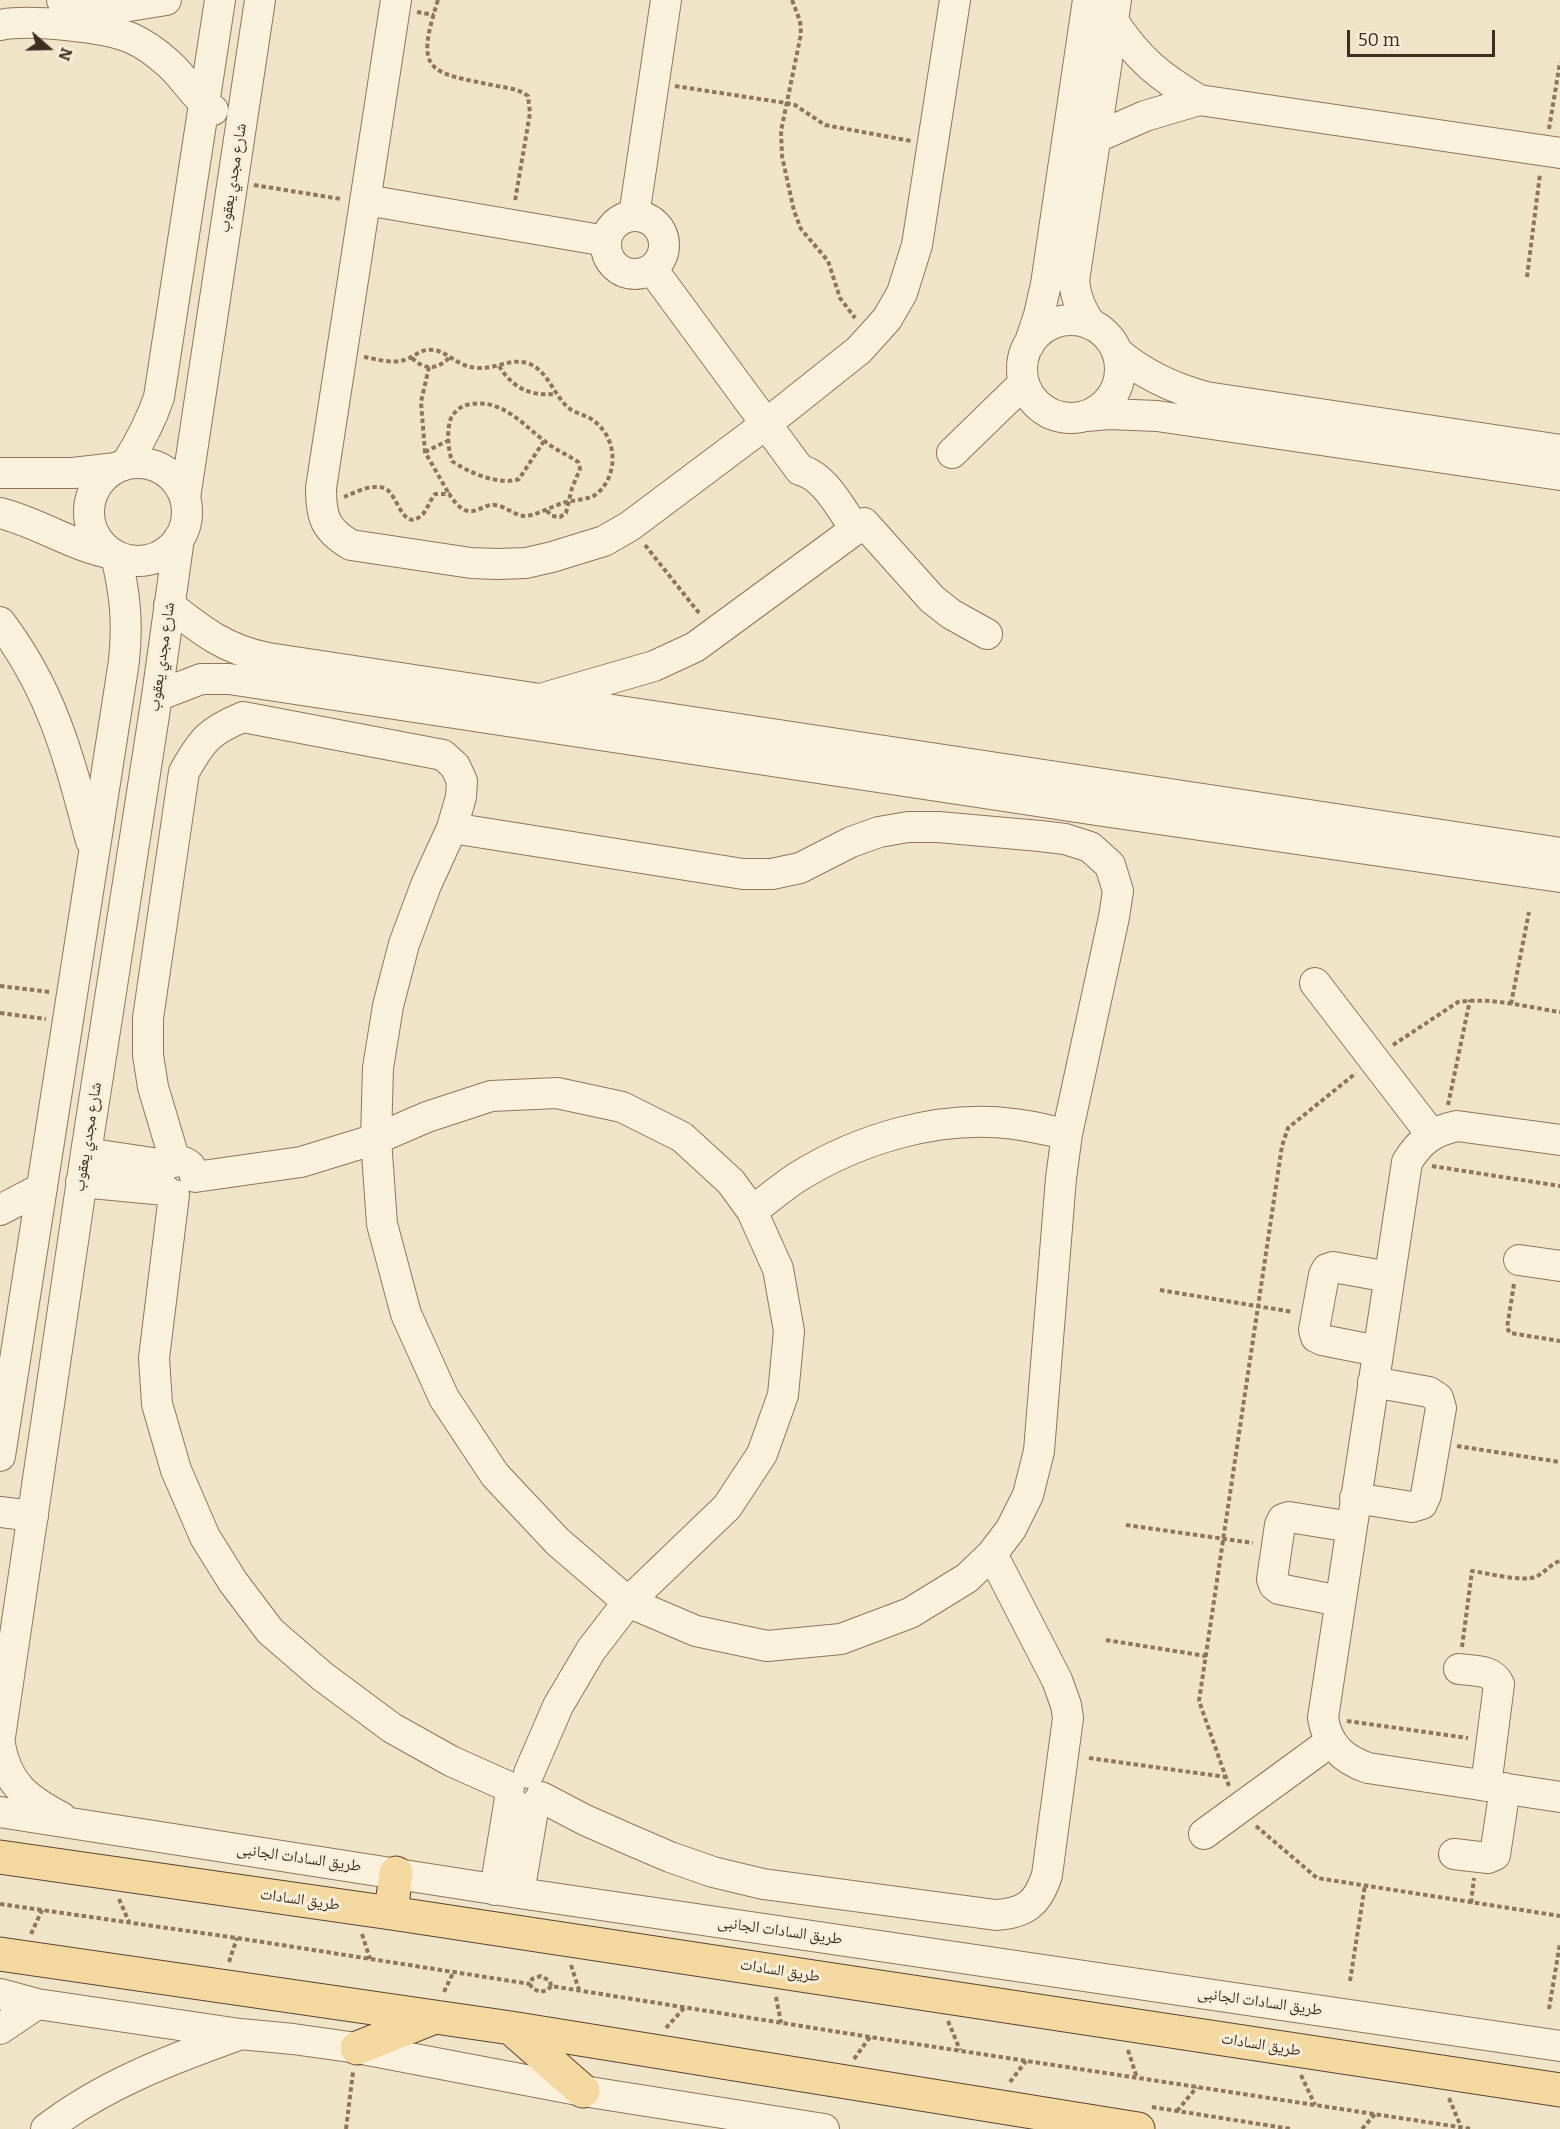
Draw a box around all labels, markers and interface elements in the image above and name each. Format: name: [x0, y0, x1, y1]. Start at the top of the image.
north arrow: [18, 18, 78, 78]
scale bar: [1350, 18, 1498, 56]
text: 50 m: [1358, 29, 1400, 51]
text: N: [54, 45, 76, 63]
street label: شارع مجدي يعقوب: [215, 122, 251, 234]
street label: شارع مجدي يعقوب: [145, 601, 179, 713]
street label: شارع مجدي يعقوب: [70, 1081, 106, 1193]
street label: طريق السادات الجانبى: [235, 1840, 363, 1876]
street label: طريق السادات: [259, 1885, 341, 1915]
street label: طريق السادات الجانبى: [716, 1913, 844, 1949]
street label: طريق السادات: [739, 1955, 821, 1987]
street label: طريق السادات الجانبى: [1196, 1984, 1324, 2020]
street label: طريق السادات: [1220, 2029, 1302, 2061]

